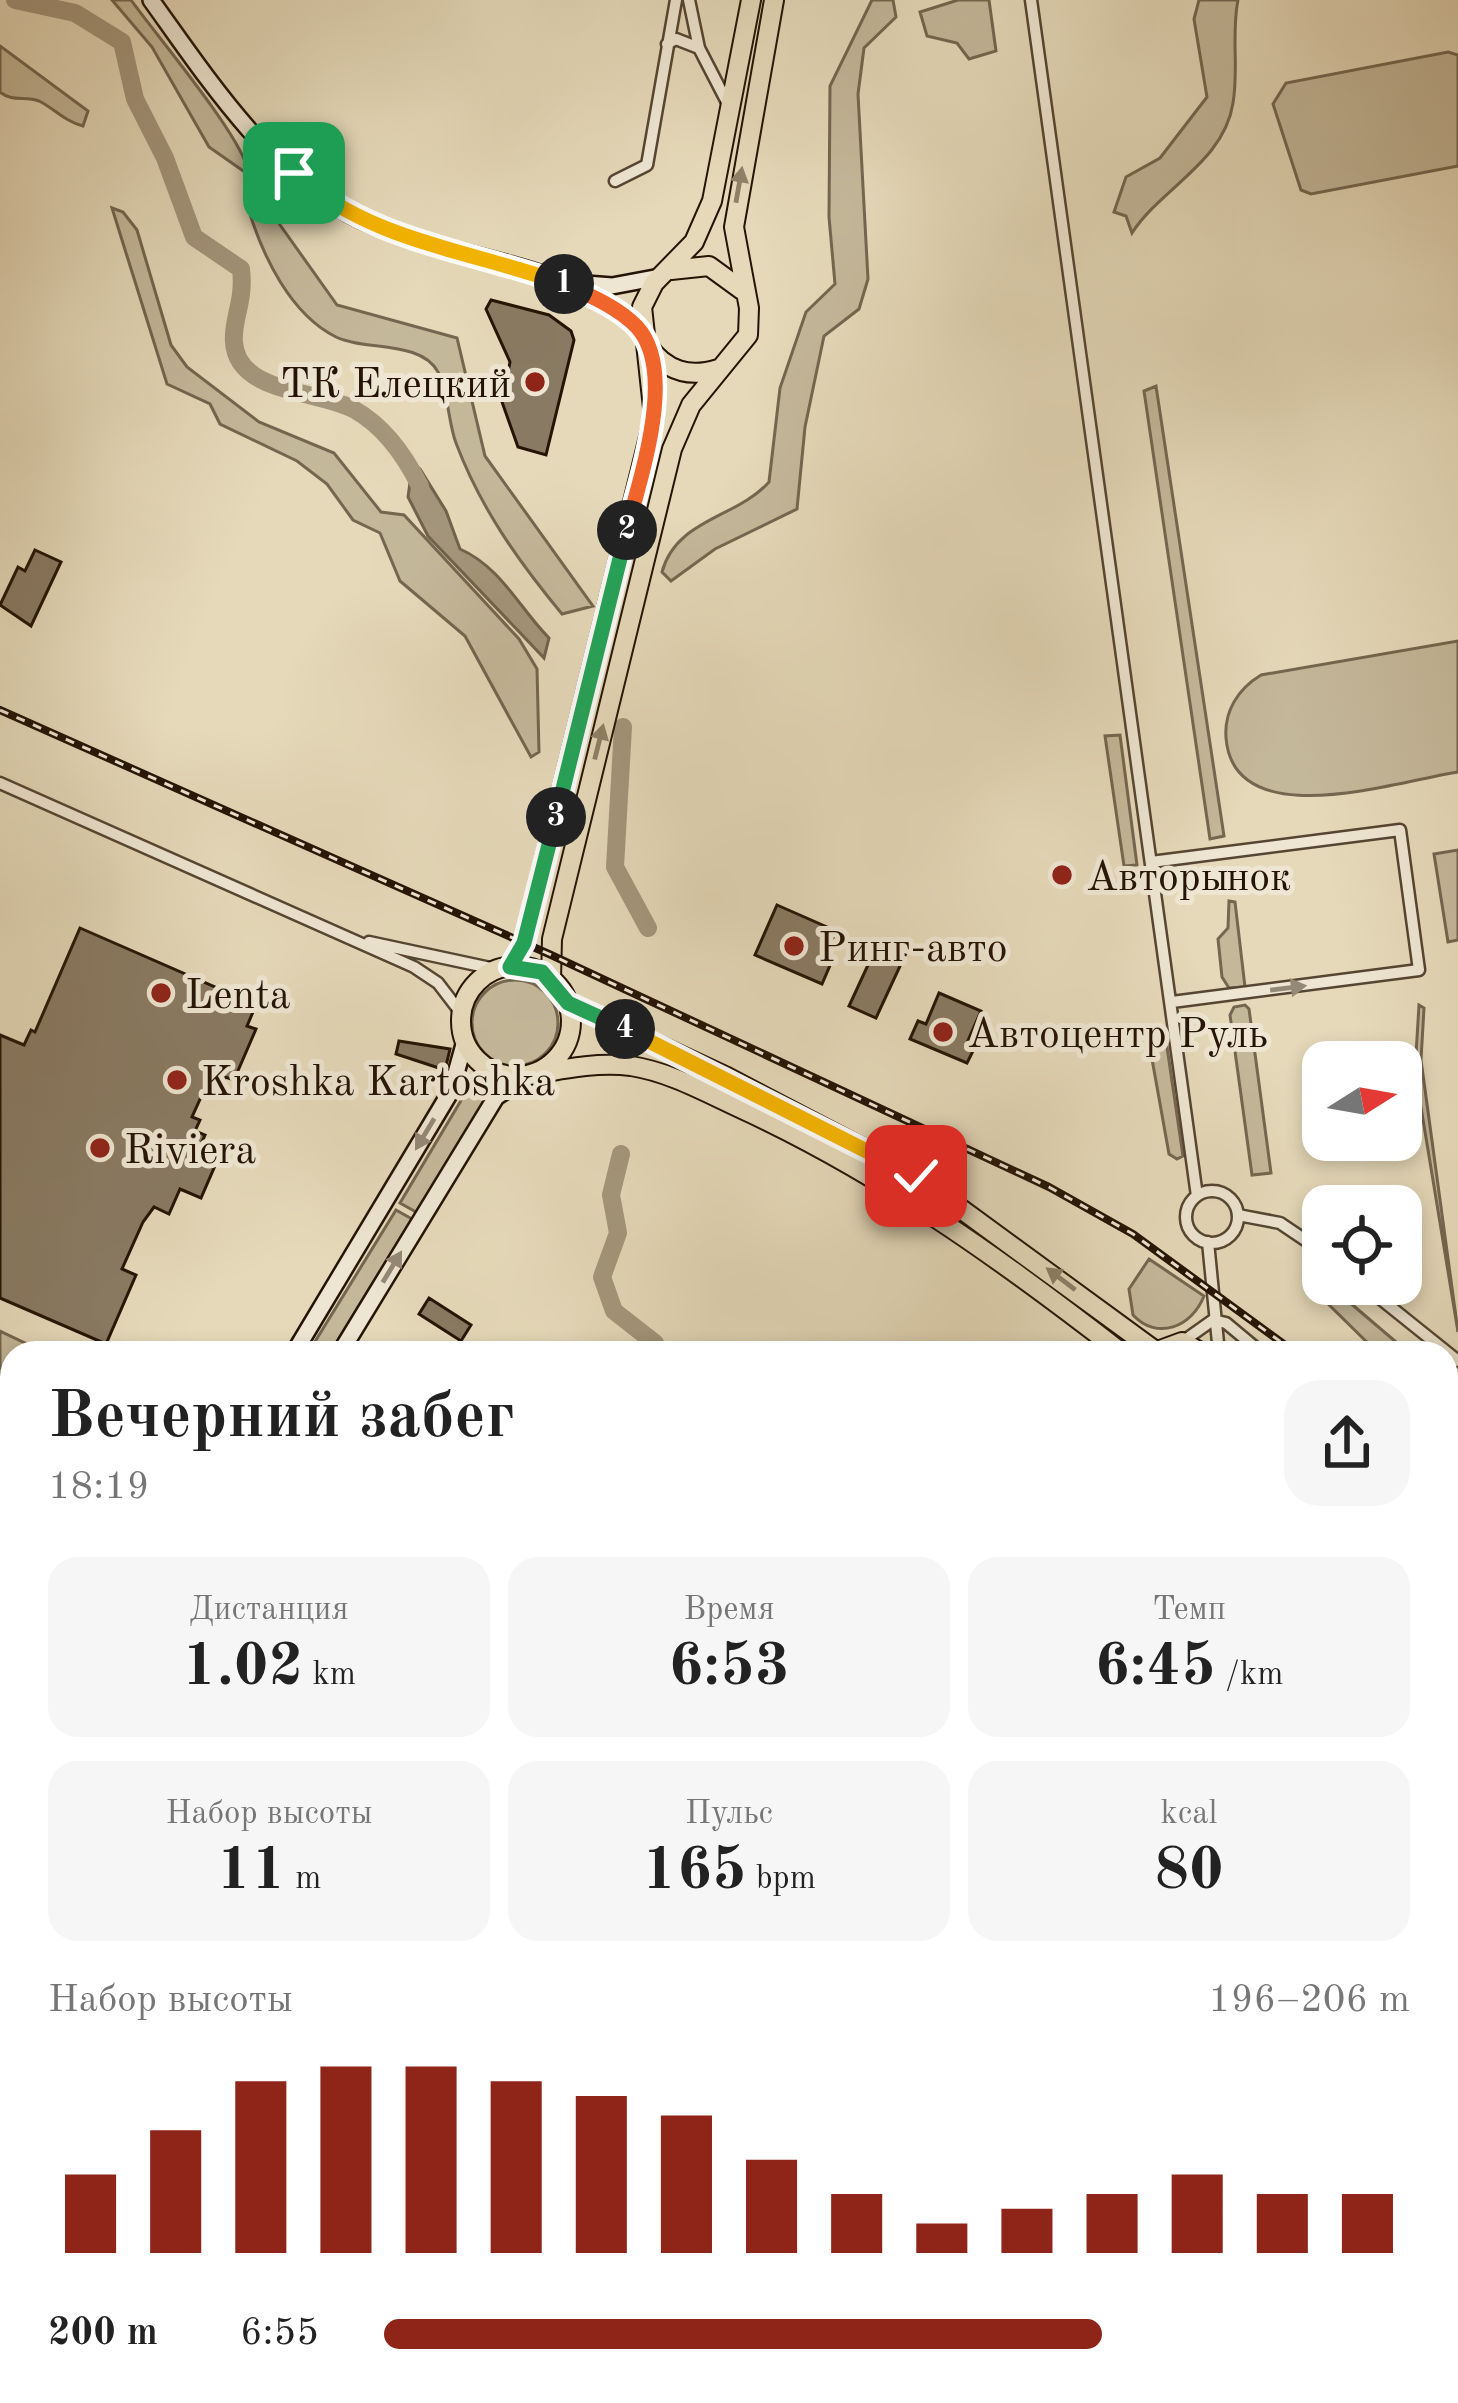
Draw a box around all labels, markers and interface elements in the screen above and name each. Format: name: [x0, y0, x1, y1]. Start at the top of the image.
pin: [243, 122, 345, 224]
icon: arrive: [261, 140, 327, 206]
one-way arrow: [730, 165, 749, 203]
pin: 1: [534, 254, 594, 314]
text: 1: [554, 267, 574, 300]
place label: ТК Елецкий: [280, 365, 511, 407]
marker: ТК Елецкий: [522, 369, 548, 395]
pin: 2: [597, 500, 657, 560]
text: 2: [617, 513, 637, 546]
one-way arrow: [590, 723, 609, 760]
pin: 3: [526, 787, 586, 847]
text: 3: [546, 800, 566, 833]
place label: Авторынок: [1086, 858, 1291, 900]
marker: Авторынок: [1049, 862, 1075, 888]
place label: Ринг-авто: [818, 929, 1008, 971]
marker: Ринг-авто: [781, 933, 807, 959]
place label: Lenta: [185, 976, 291, 1018]
one-way arrow: [1270, 979, 1307, 998]
marker: Lenta: [148, 980, 174, 1006]
pin: 4: [595, 999, 655, 1059]
text: 4: [615, 1012, 635, 1045]
place label: Автоцентр Руль: [967, 1015, 1268, 1057]
marker: Автоцентр Руль: [930, 1019, 956, 1045]
north arrow: [1302, 1041, 1422, 1161]
map controls: [1302, 1041, 1422, 1305]
place label: Kroshka Kartoshka: [201, 1063, 555, 1105]
marker: Kroshka Kartoshka: [164, 1067, 190, 1093]
one-way arrow: [415, 1117, 436, 1151]
pin: [865, 1125, 967, 1227]
place label: Riviera: [124, 1131, 256, 1173]
marker: Riviera: [87, 1135, 113, 1161]
icon: check: [883, 1143, 949, 1209]
button: locate: [1302, 1185, 1422, 1305]
one-way arrow: [381, 1250, 402, 1284]
one-way arrow: [1045, 1268, 1076, 1292]
button: share: [1284, 1380, 1410, 1506]
text: Вечерний забег: [48, 1386, 515, 1452]
text: 18:19: [48, 1468, 149, 1507]
text: Дистанция: [189, 1594, 349, 1627]
text: Время: [683, 1594, 775, 1627]
text: Темп: [1152, 1594, 1226, 1627]
text: 1.02: [182, 1638, 303, 1698]
text: 6:53: [668, 1638, 790, 1698]
text: 6:45: [1095, 1638, 1216, 1698]
text: km: [303, 1659, 356, 1692]
text: /km: [1216, 1659, 1283, 1692]
text: Набор высоты: [165, 1798, 373, 1831]
text: Пульс: [685, 1798, 773, 1831]
text: kcal: [1161, 1798, 1217, 1831]
text: 11: [216, 1842, 286, 1902]
text: 165: [642, 1842, 746, 1902]
text: 80: [1154, 1842, 1224, 1902]
text: m: [286, 1863, 322, 1896]
text: bpm: [746, 1863, 816, 1896]
text: Набор высоты: [48, 1981, 293, 2020]
text: 196–206 m: [1208, 1981, 1410, 2020]
text: 200 m: [48, 2314, 158, 2353]
text: 6:55: [240, 2314, 319, 2353]

